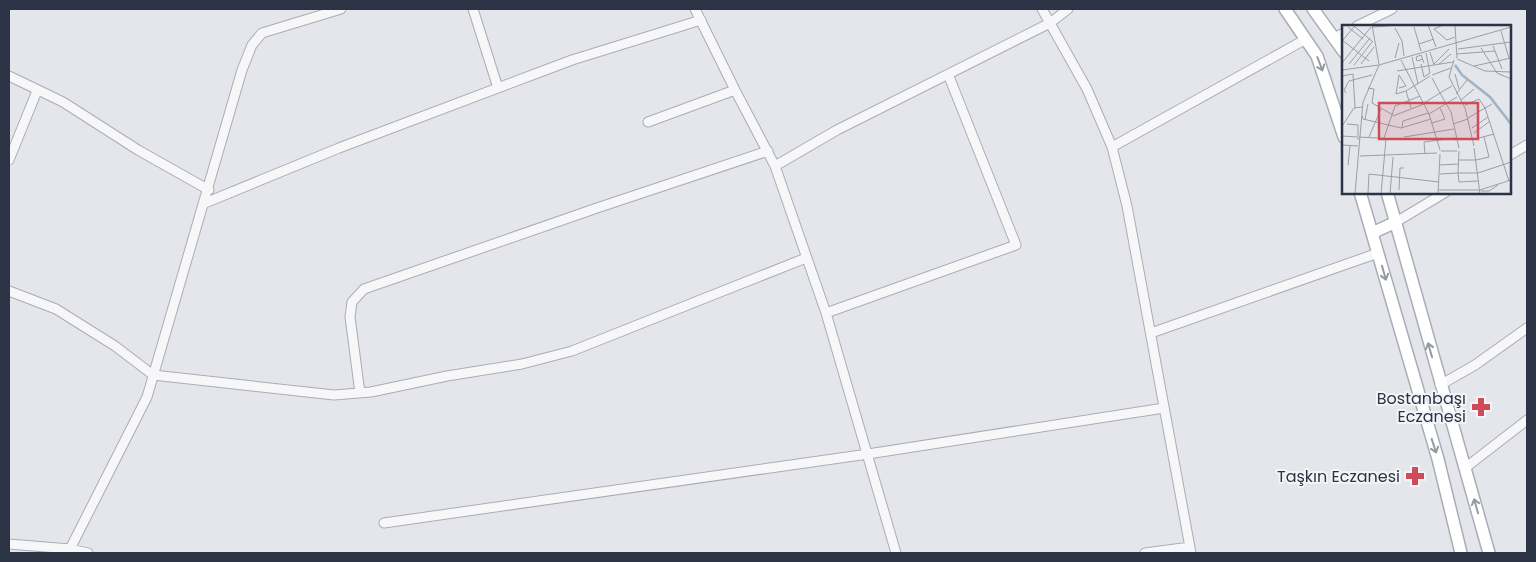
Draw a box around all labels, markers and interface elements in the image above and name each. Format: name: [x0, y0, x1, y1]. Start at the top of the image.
inset map: [1342, 25, 1511, 194]
one-way arrow: [1316, 56, 1325, 72]
one-way arrow: [1379, 264, 1389, 280]
one-way arrow: [1425, 343, 1435, 359]
place label: Bostanbaşı Eczanesi: [1377, 387, 1466, 428]
pharmacy icon: Bostanbaşı Eczanesi: [1470, 396, 1492, 418]
one-way arrow: [1430, 437, 1439, 453]
place label: Taşkın Eczanesi: [1277, 465, 1400, 488]
pharmacy icon: Taşkın Eczanesi: [1404, 465, 1426, 487]
one-way arrow: [1470, 499, 1480, 515]

